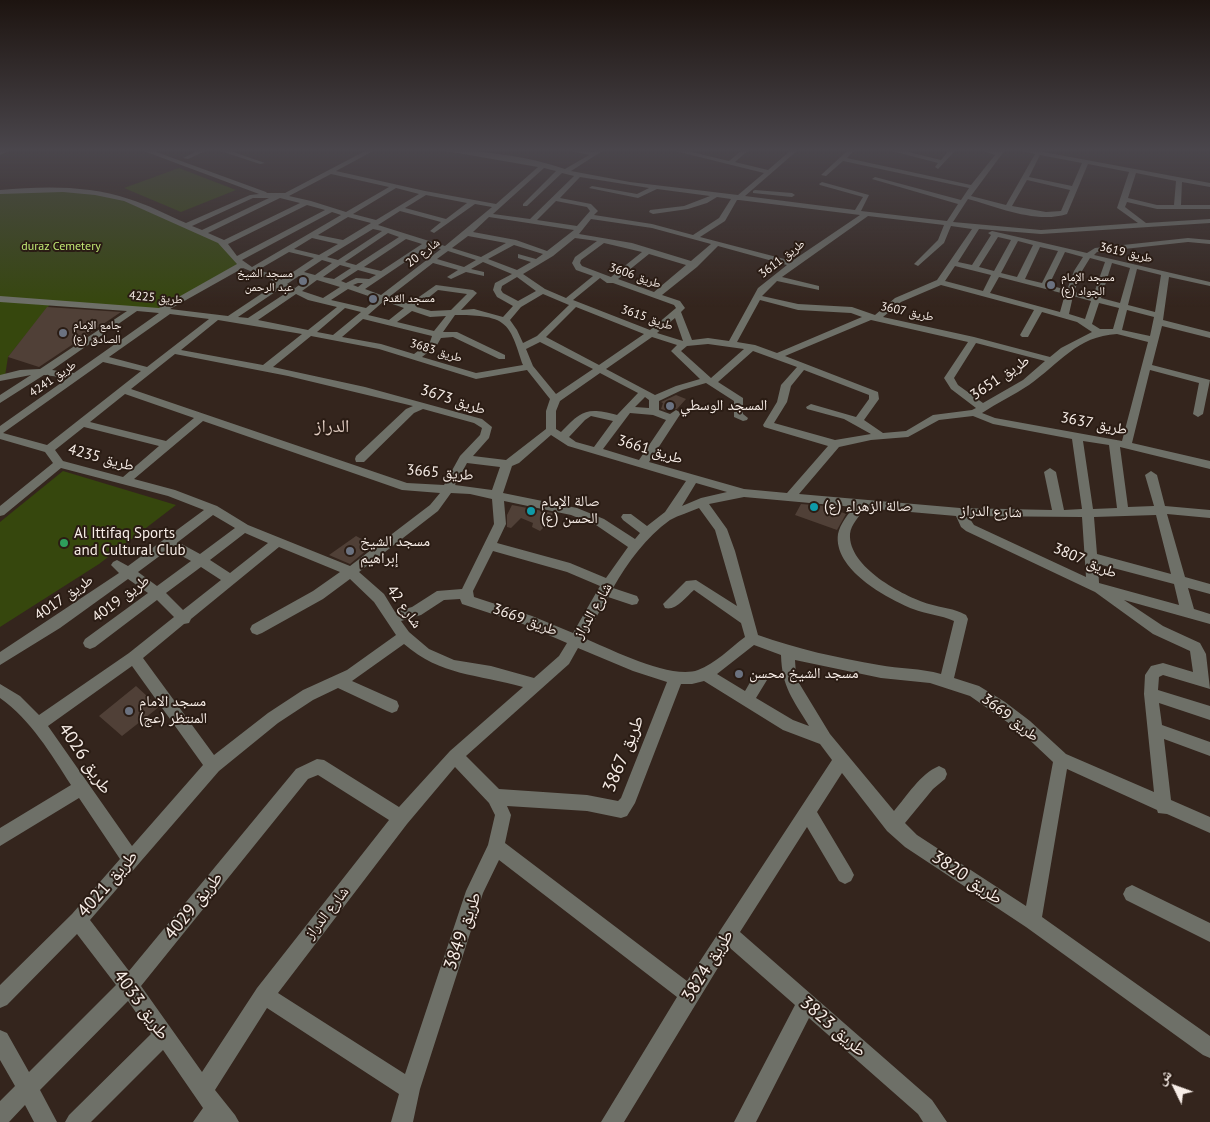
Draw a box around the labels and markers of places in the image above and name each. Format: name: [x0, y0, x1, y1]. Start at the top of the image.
place label: مسجد الشيخ عبد الرحمن: [237, 267, 293, 295]
place label: مسجد الإمام الجواد (ع): [1061, 271, 1115, 299]
marker: مسجد الشيخ عبد الرحمن: [297, 275, 309, 287]
marker: مسجد الإمام الجواد (ع): [1045, 279, 1057, 291]
place label: مسجد القدم: [383, 292, 435, 306]
marker: مسجد القدم: [367, 293, 379, 305]
place label: جامع الإمام الصادق (ع): [73, 319, 122, 347]
marker: جامع الإمام الصادق (ع): [57, 327, 69, 339]
place label: المسجد الوسطي: [680, 397, 767, 415]
marker: المسجد الوسطي: [664, 400, 676, 412]
place label: صالة الإمام الحسن (ع): [541, 493, 600, 528]
place label: (ع) صالة الزهراء: [824, 498, 912, 516]
marker: (ع) صالة الزهراء: [808, 501, 820, 513]
marker: صالة الإمام الحسن (ع): [525, 505, 537, 517]
place label: Al Ittifaq Sports and Cultural Club: [74, 525, 186, 560]
place label: مسجد الشيخ إبراهيم: [360, 533, 430, 568]
marker: Al Ittifaq Sports and Cultural Club: [58, 537, 70, 549]
marker: مسجد الشيخ إبراهيم: [344, 545, 356, 557]
place label: مسجد الشيخ محسن: [749, 665, 859, 683]
marker: مسجد الشيخ محسن: [733, 668, 745, 680]
place label: مسجد الامام المنتظر (عج): [139, 693, 207, 728]
marker: مسجد الامام المنتظر (عج): [123, 705, 135, 717]

